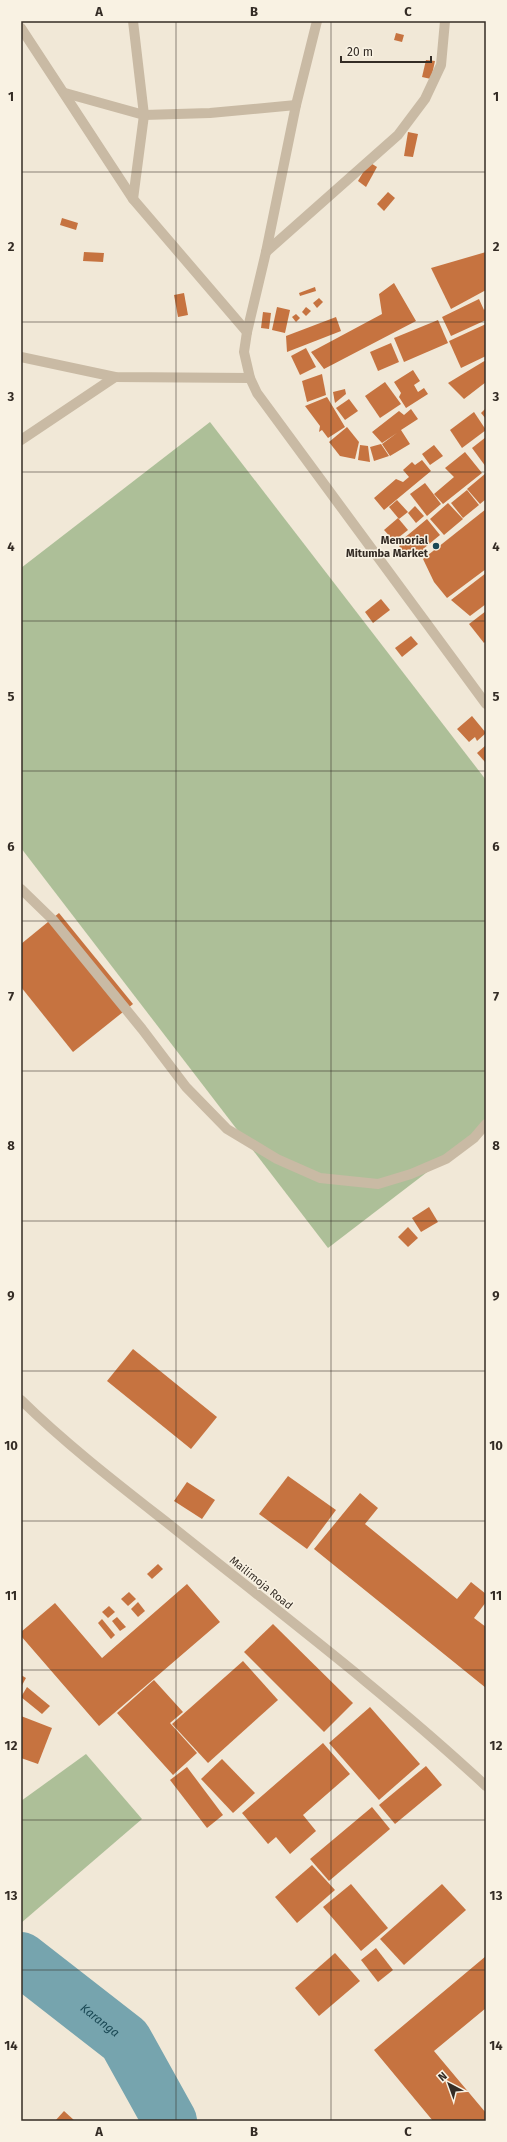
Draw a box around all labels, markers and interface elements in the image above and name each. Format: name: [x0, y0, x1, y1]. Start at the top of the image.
text: A: [94, 4, 103, 19]
text: B: [250, 4, 258, 19]
text: C: [404, 4, 412, 19]
scale bar: [341, 38, 431, 64]
text: 20 m: [347, 45, 373, 59]
text: 1: [8, 89, 14, 104]
text: 1: [493, 89, 499, 104]
text: 2: [8, 239, 15, 254]
text: 2: [493, 239, 500, 254]
text: 3: [7, 389, 15, 404]
text: 3: [492, 389, 500, 404]
place label: Memorial Mitumba Market: [346, 534, 429, 560]
text: 4: [7, 539, 15, 554]
text: 4: [492, 539, 500, 554]
marker: Memorial Mitumba Market: [431, 541, 441, 551]
text: 5: [8, 689, 15, 704]
text: 5: [493, 689, 500, 704]
text: 6: [7, 839, 15, 854]
text: 6: [492, 839, 500, 854]
text: 7: [8, 989, 14, 1004]
text: 7: [493, 989, 499, 1004]
text: 8: [7, 1138, 15, 1153]
text: 8: [492, 1138, 500, 1153]
text: 9: [7, 1288, 15, 1303]
text: 9: [492, 1288, 500, 1303]
text: 10: [4, 1438, 18, 1453]
text: 10: [489, 1438, 503, 1453]
street label: Mailimoja Road: [227, 1554, 295, 1612]
text: 11: [5, 1588, 17, 1603]
text: 11: [490, 1588, 502, 1603]
text: 12: [5, 1738, 18, 1753]
text: 12: [490, 1738, 503, 1753]
text: 13: [5, 1888, 18, 1903]
text: 13: [490, 1888, 503, 1903]
water label: Karanga: [78, 2001, 122, 2040]
text: 14: [4, 2038, 18, 2053]
text: 14: [489, 2038, 503, 2053]
north arrow: [429, 2064, 469, 2104]
text: N: [436, 2070, 450, 2084]
text: A: [94, 2124, 103, 2139]
text: B: [250, 2124, 258, 2139]
text: C: [404, 2124, 412, 2139]

